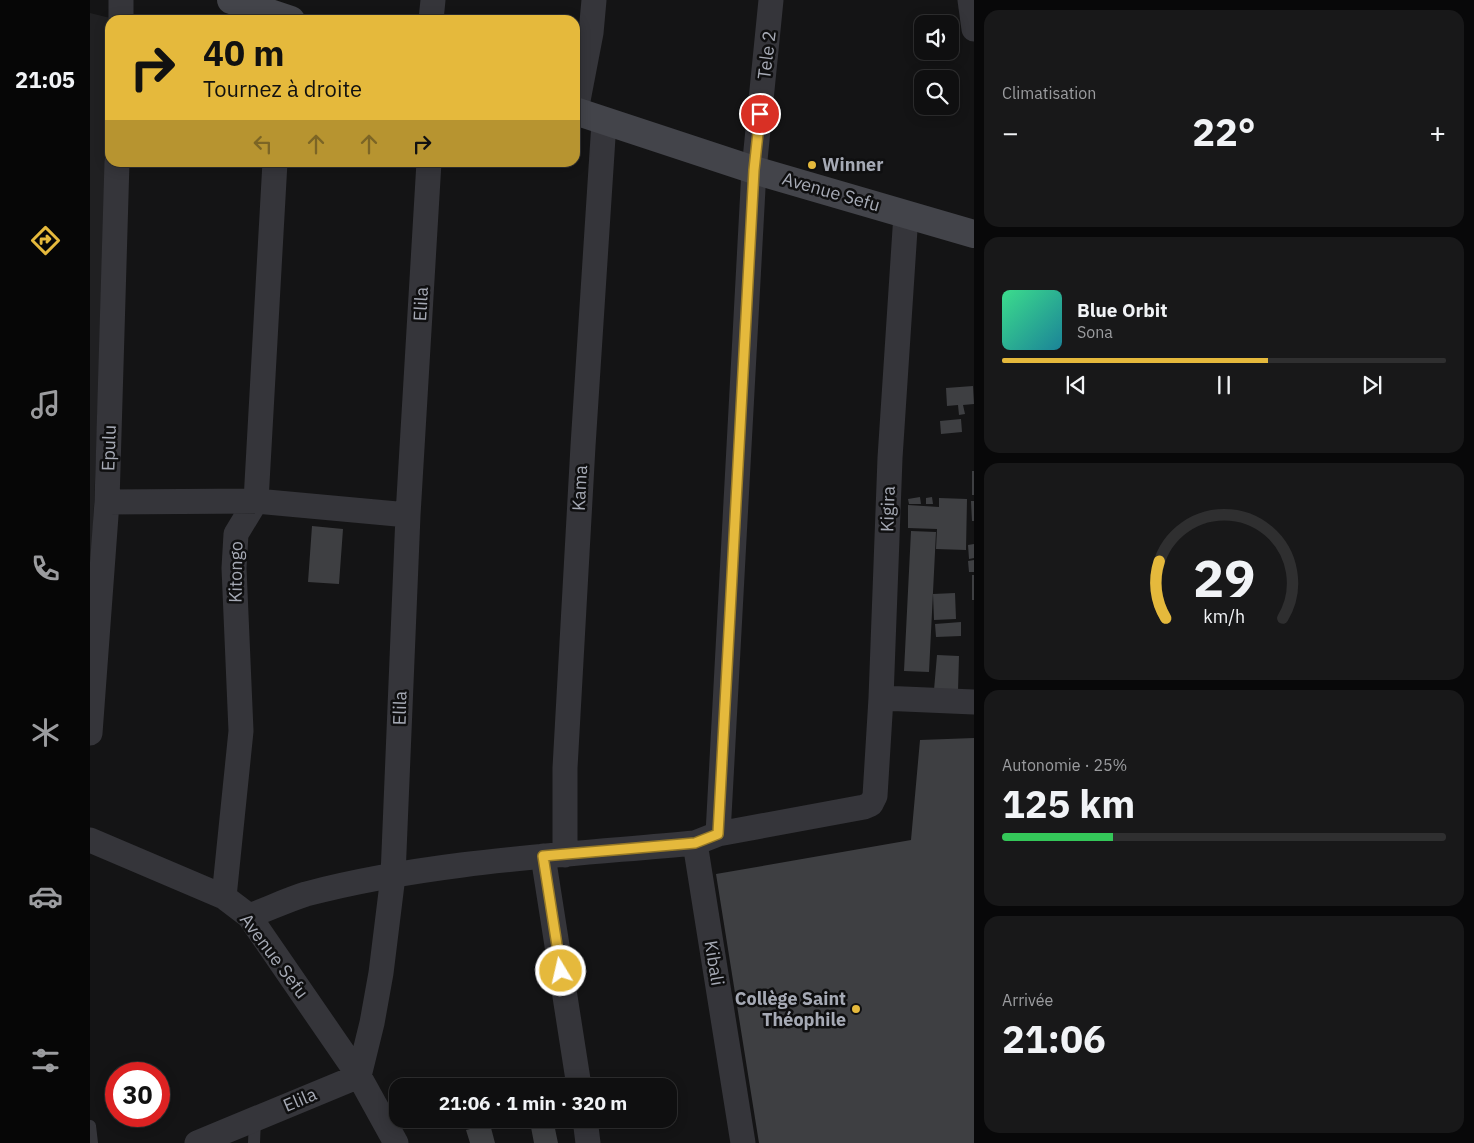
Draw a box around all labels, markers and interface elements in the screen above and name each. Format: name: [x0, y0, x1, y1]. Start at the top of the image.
map controls: [914, 15, 959, 115]
button: sound: [914, 15, 959, 60]
street label: Tele 2: [752, 29, 781, 81]
text: 40 m: [203, 30, 285, 76]
icon: right: [120, 35, 185, 100]
text: 21:05: [15, 65, 75, 94]
button: search: [914, 70, 959, 115]
text: Tournez à droite: [203, 74, 362, 103]
text: Climatisation: [1002, 83, 1096, 103]
pin: [739, 93, 781, 135]
icon: arrive: [746, 100, 774, 128]
text: 22°: [1192, 107, 1256, 156]
text: −: [1002, 114, 1019, 151]
text: +: [1429, 114, 1446, 151]
icon: left: [249, 130, 277, 158]
icon: ahead: [302, 130, 330, 158]
icon: ahead: [355, 130, 383, 158]
icon: right: [408, 130, 436, 158]
place label: Winner: [822, 153, 884, 176]
marker: Winner: [806, 159, 818, 171]
street label: Avenue Sefu: [780, 167, 883, 216]
icon: directions: [28, 223, 63, 258]
street label: Elila: [408, 286, 433, 322]
text: Blue Orbit: [1077, 298, 1167, 322]
text: Sona: [1077, 322, 1113, 342]
icon: previous: [1062, 371, 1090, 399]
icon: pause: [1210, 371, 1238, 399]
icon: next: [1358, 371, 1386, 399]
icon: music: [28, 387, 63, 422]
street label: Epulu: [96, 424, 121, 472]
street label: Kama: [567, 464, 592, 512]
street label: Kigira: [875, 485, 900, 532]
street label: Kitongo: [223, 541, 248, 603]
text: 29: [1193, 544, 1255, 611]
icon: phone: [28, 551, 63, 586]
text: km/h: [1203, 605, 1245, 628]
street label: Elila: [387, 690, 412, 726]
icon: climate: [28, 715, 63, 750]
text: Autonomie · 25%: [1002, 755, 1127, 775]
text: 125 km: [1002, 779, 1135, 828]
icon: car: [28, 879, 63, 914]
street label: Avenue Sefu: [235, 909, 314, 1003]
street label: Kibali: [700, 939, 729, 987]
position arrow: [534, 944, 586, 996]
place label: Collège Saint Théophile: [735, 987, 846, 1031]
text: Arrivée: [1002, 990, 1053, 1010]
marker: Collège Saint Théophile: [850, 1003, 862, 1015]
text: 21:06: [1002, 1014, 1106, 1063]
icon: filters: [28, 1043, 63, 1078]
speed limit sign: 30: [105, 1062, 170, 1127]
street label: Elila: [279, 1082, 320, 1117]
text: 21:06 · 1 min · 320 m: [439, 1091, 627, 1115]

